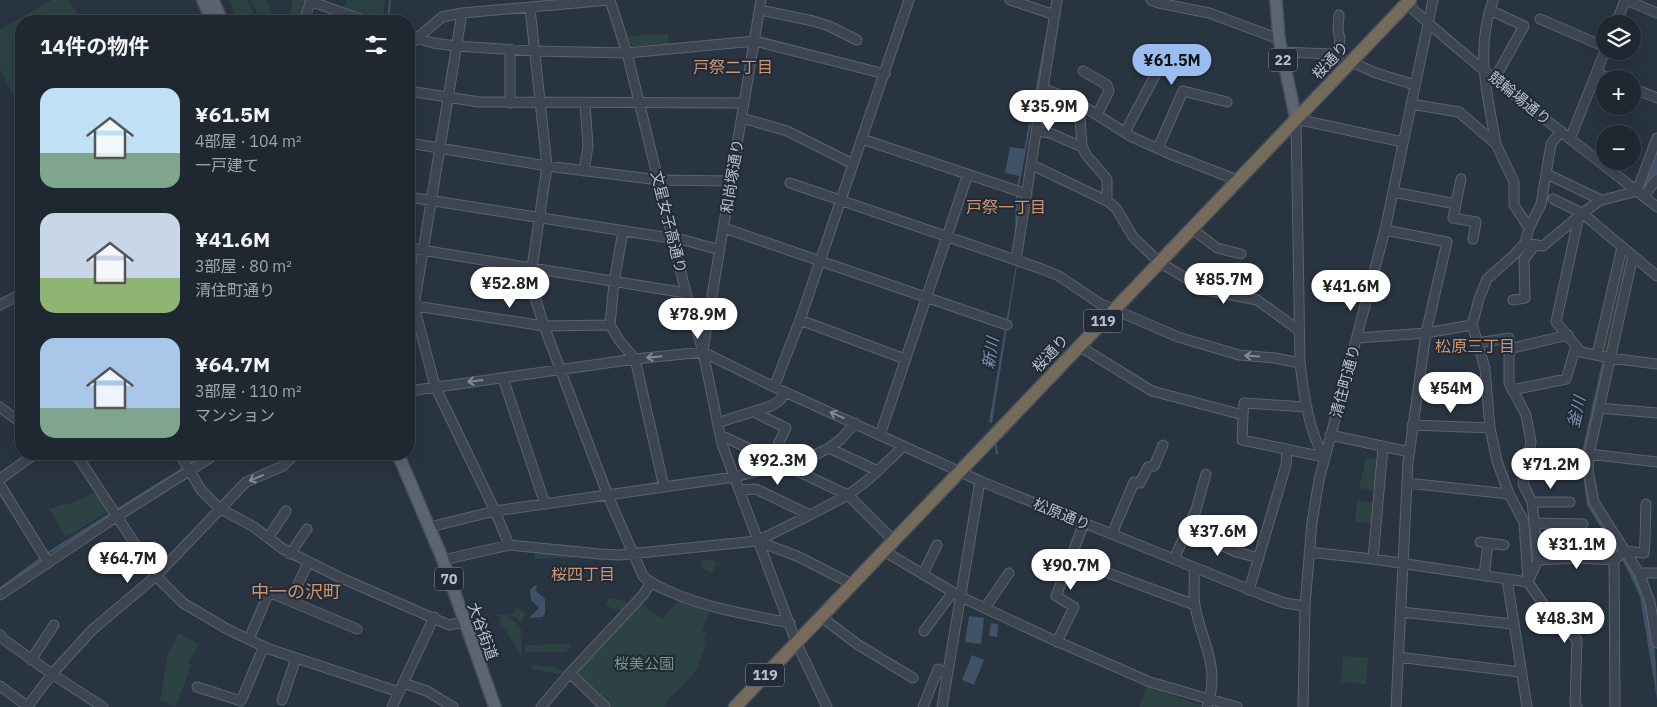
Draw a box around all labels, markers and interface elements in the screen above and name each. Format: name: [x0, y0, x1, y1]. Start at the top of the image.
map controls: [1596, 15, 1641, 170]
button: layers: [1596, 15, 1641, 60]
icon: filters: [362, 31, 390, 59]
text: 14件の物件: [40, 32, 149, 60]
street label: 桜通り: [1308, 37, 1352, 83]
pin: ¥61.5M: [1131, 44, 1213, 86]
road number: 22: [1269, 48, 1297, 72]
text: ¥61.5M: [1143, 50, 1201, 70]
district label: 戸祭二丁目: [693, 57, 773, 77]
street label: 競輪場通り: [1485, 67, 1555, 129]
button: +: [1596, 70, 1641, 115]
pin: ¥35.9M: [1008, 90, 1090, 132]
text: ¥35.9M: [1020, 96, 1078, 116]
text: ¥61.5M: [195, 100, 270, 128]
icon: home: [80, 108, 140, 168]
button: −: [1596, 125, 1641, 170]
text: 4部屋 · 104 m²: [195, 131, 301, 151]
street label: 和尚塚通り: [717, 137, 747, 215]
text: 一戸建て: [195, 155, 259, 175]
street label: 文星女子高通り: [647, 169, 691, 275]
district label: 戸祭一丁目: [966, 197, 1046, 217]
text: ¥41.6M: [195, 225, 270, 253]
icon: home: [80, 233, 140, 293]
text: 3部屋 · 80 m²: [195, 256, 292, 276]
pin: ¥85.7M: [1183, 262, 1265, 305]
pin: ¥52.8M: [469, 266, 551, 309]
text: ¥85.7M: [1195, 269, 1253, 289]
pin: ¥41.6M: [1310, 270, 1392, 312]
text: ¥52.8M: [481, 273, 539, 293]
text: ¥41.6M: [1322, 276, 1380, 296]
text: 清住町通り: [195, 280, 275, 300]
pin: ¥78.9M: [657, 298, 739, 340]
text: ¥78.9M: [669, 304, 727, 324]
road number: 119: [1084, 310, 1122, 332]
street label: 桜通り: [1028, 330, 1072, 376]
water label: 新川: [978, 334, 1003, 370]
district label: 松原三丁目: [1435, 336, 1515, 356]
street label: 清住町通り: [1326, 342, 1364, 420]
text: ¥64.7M: [195, 350, 270, 378]
one-way arrow: [1245, 351, 1261, 361]
one-way arrow: [646, 352, 662, 362]
icon: home: [80, 358, 140, 418]
pin: ¥54M: [1421, 372, 1481, 414]
one-way arrow: [468, 376, 484, 386]
text: ¥54M: [1430, 378, 1472, 398]
text: 3部屋 · 110 m²: [195, 381, 301, 401]
water label: 釜川: [1563, 392, 1590, 430]
text: マンション: [195, 405, 275, 425]
one-way arrow: [830, 410, 845, 419]
pin: ¥92.3M: [737, 444, 819, 486]
pin: ¥71.2M: [1510, 448, 1592, 490]
text: ¥92.3M: [749, 450, 807, 470]
text: ¥71.2M: [1522, 454, 1580, 474]
one-way arrow: [248, 474, 264, 483]
street label: 松原通り: [1031, 494, 1093, 534]
pin: ¥37.6M: [1177, 514, 1259, 557]
text: ¥37.6M: [1189, 521, 1247, 541]
pin: ¥31.1M: [1536, 528, 1618, 570]
text: ¥31.1M: [1548, 534, 1606, 554]
pin: ¥64.7M: [87, 542, 169, 584]
text: ¥64.7M: [99, 548, 157, 568]
pin: ¥90.7M: [1030, 548, 1112, 591]
text: ¥90.7M: [1042, 555, 1100, 575]
district label: 桜四丁目: [551, 564, 615, 584]
road number: 70: [435, 568, 463, 590]
district label: 中一の沢町: [251, 580, 341, 603]
street label: 大谷街道: [464, 600, 502, 662]
pin: ¥48.3M: [1524, 602, 1606, 644]
text: ¥48.3M: [1536, 608, 1594, 628]
park label: 桜美公園: [614, 654, 674, 673]
road number: 119: [746, 664, 784, 686]

